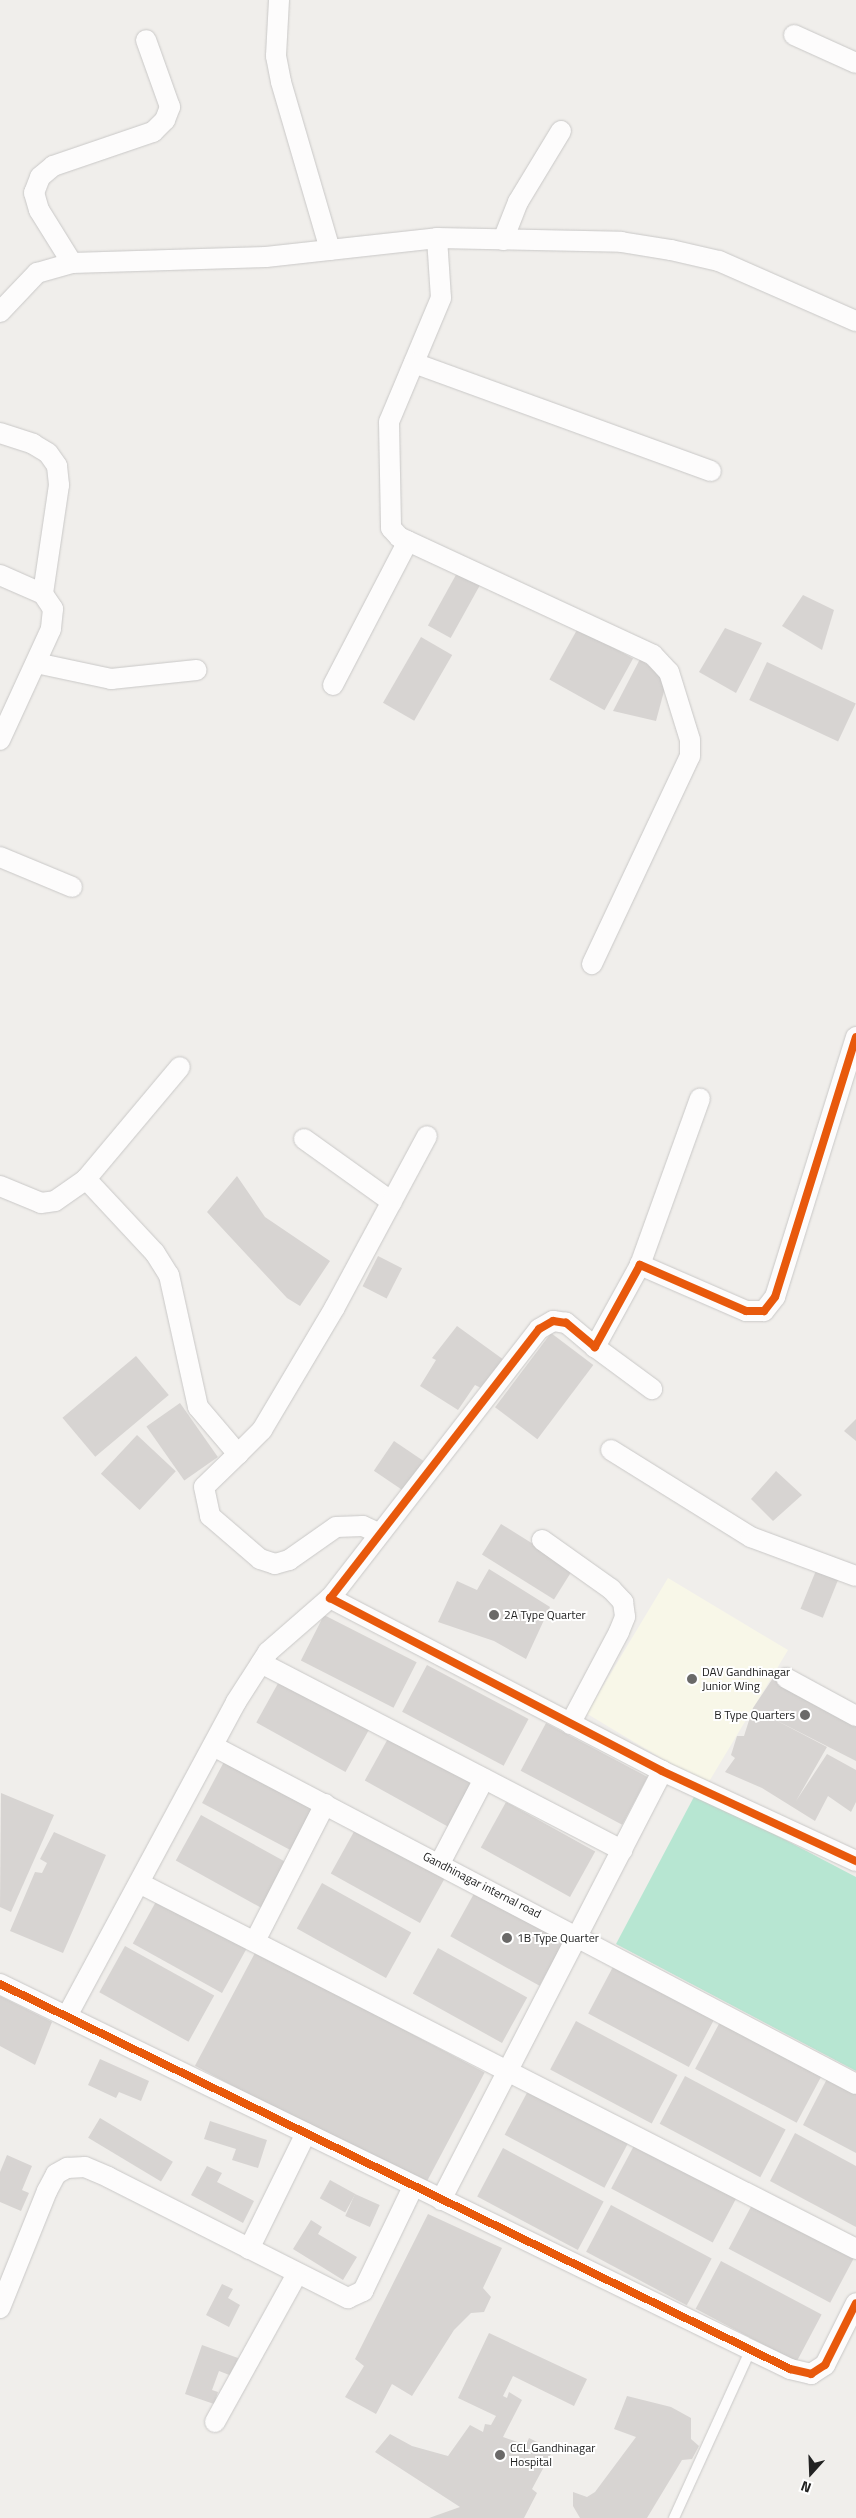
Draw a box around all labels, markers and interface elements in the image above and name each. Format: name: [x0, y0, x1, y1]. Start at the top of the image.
place label: 2A Type Quarter: [504, 1608, 586, 1622]
marker: 2A Type Quarter: [488, 1609, 500, 1621]
place label: DAV Gandhinagar Junior Wing: [702, 1665, 790, 1693]
marker: DAV Gandhinagar Junior Wing: [686, 1673, 698, 1685]
place label: B Type Quarters: [714, 1708, 795, 1722]
marker: B Type Quarters: [799, 1709, 811, 1721]
street label: Gandhinagar internal road: [420, 1849, 544, 1921]
place label: 1B Type Quarter: [517, 1931, 599, 1945]
marker: 1B Type Quarter: [501, 1932, 513, 1944]
place label: CCL Gandhinagar Hospital: [510, 2441, 595, 2469]
north arrow: [786, 2448, 836, 2498]
marker: CCL Gandhinagar Hospital: [494, 2449, 506, 2461]
text: N: [798, 2476, 814, 2499]

